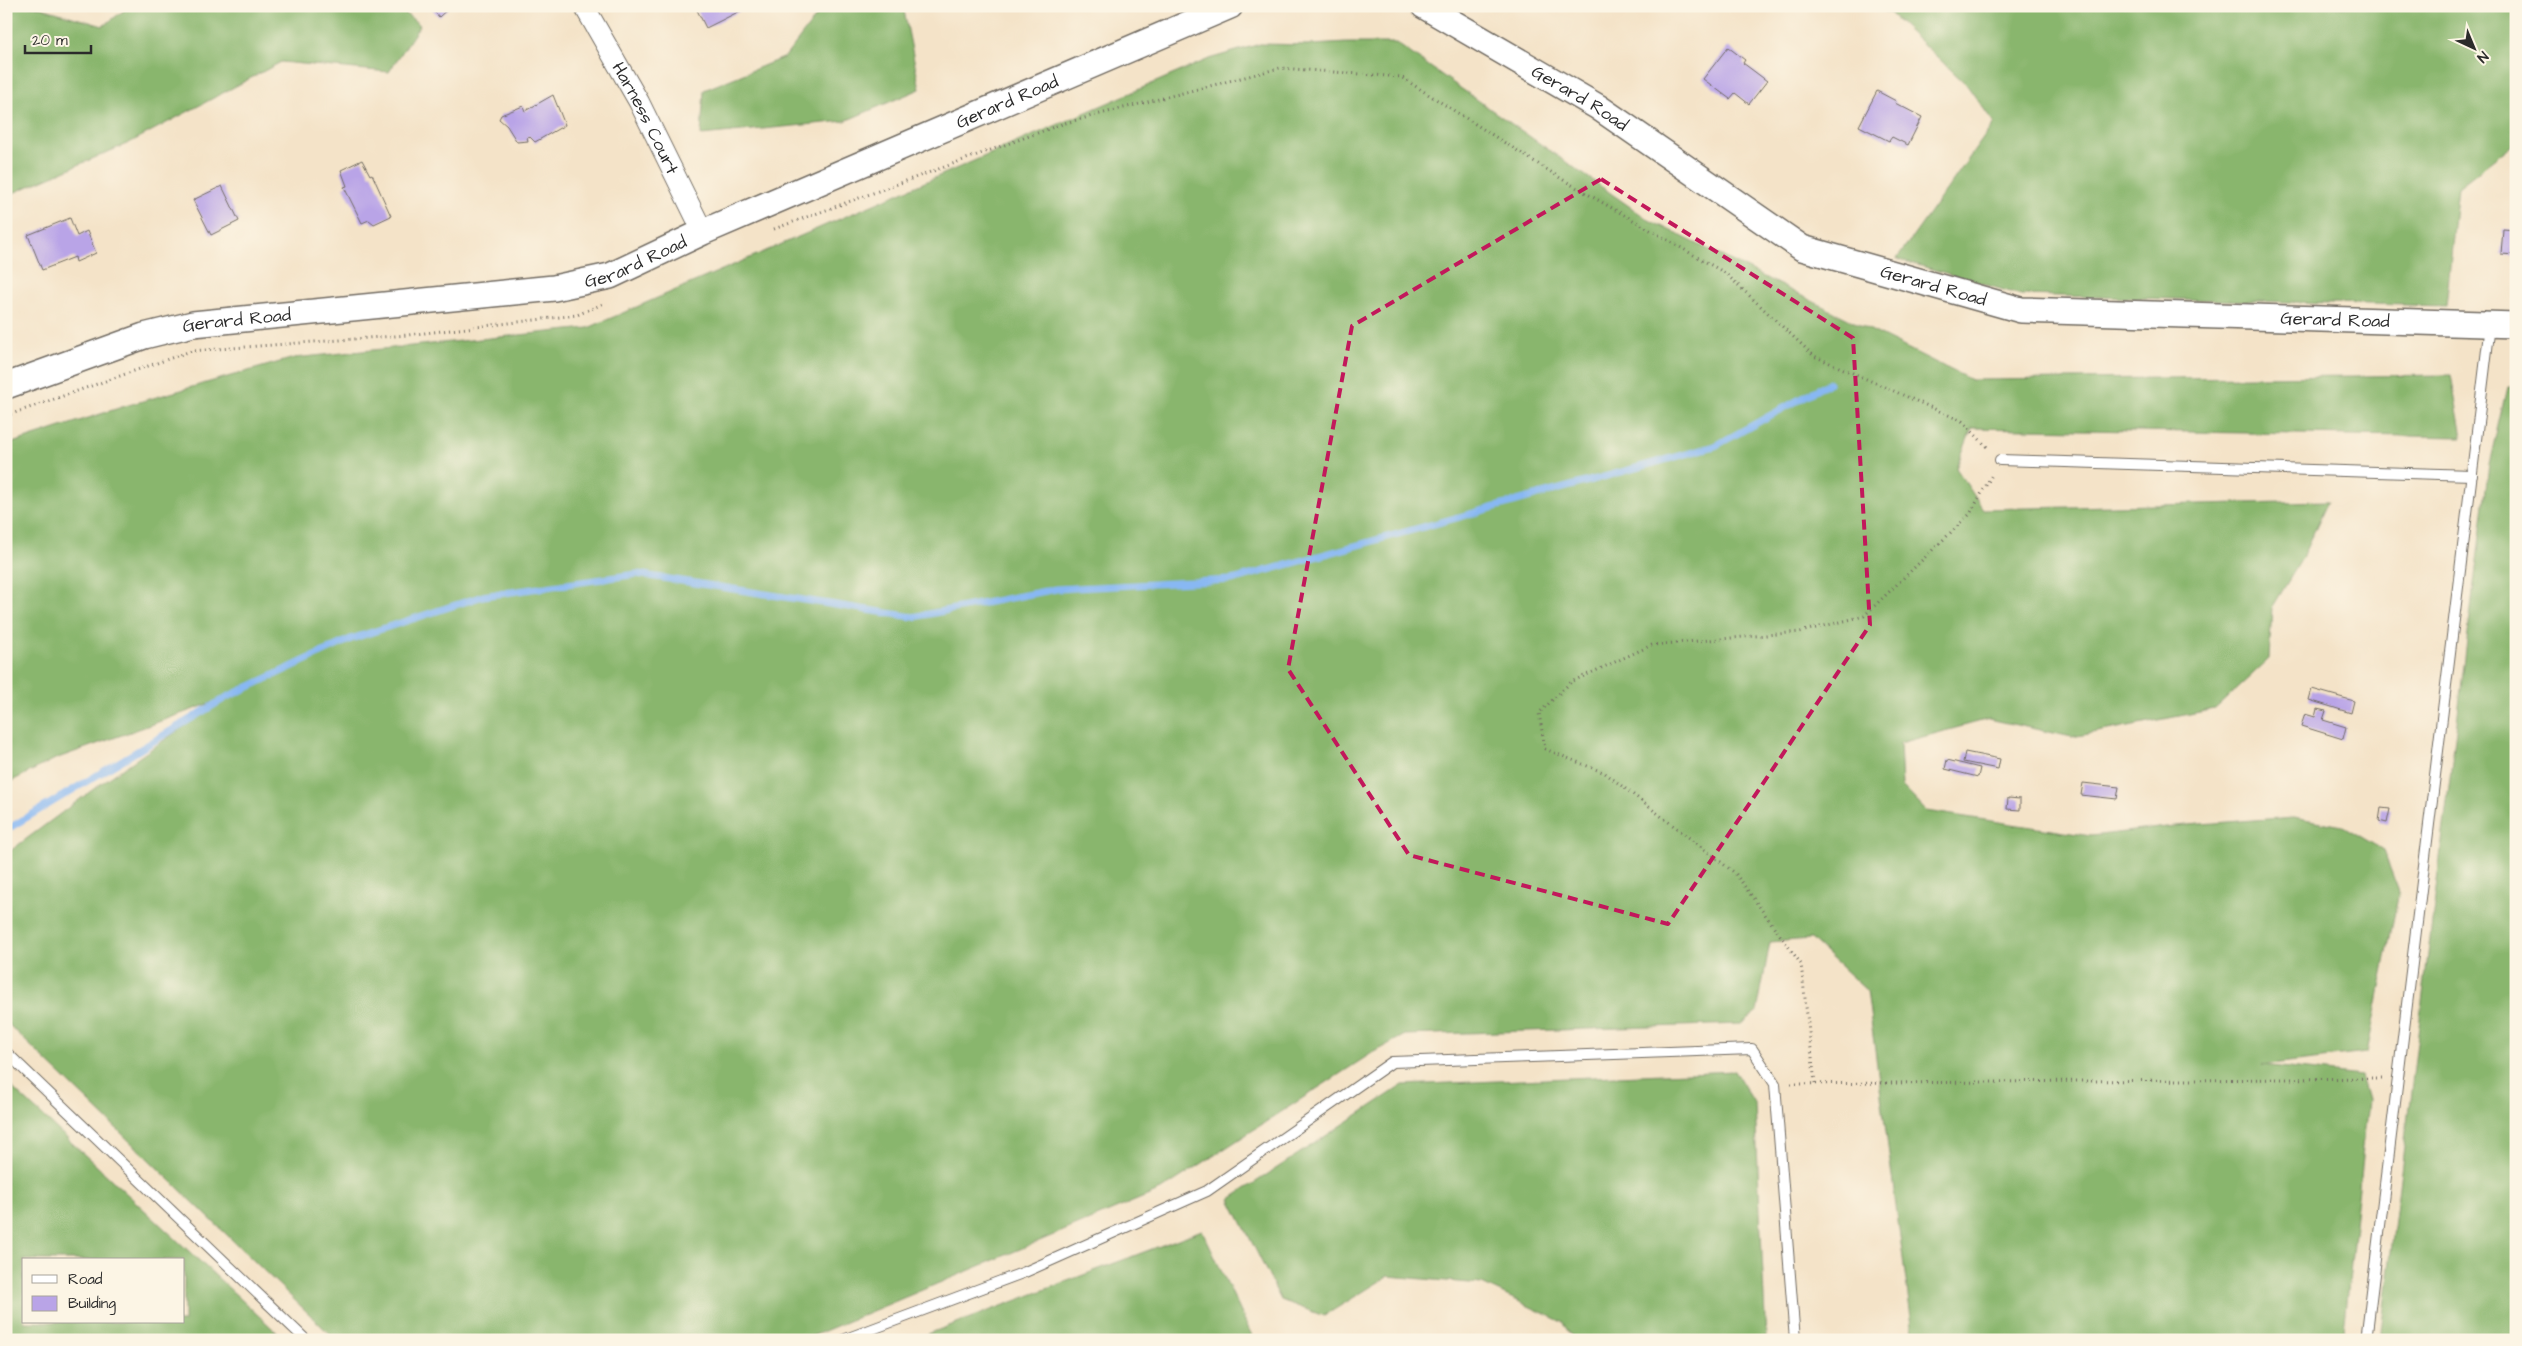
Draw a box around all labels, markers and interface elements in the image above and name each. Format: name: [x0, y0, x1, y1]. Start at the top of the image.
scale bar: [25, 22, 91, 54]
north arrow: [2450, 22, 2500, 72]
text: 20 m: [32, 30, 68, 51]
text: N: [2472, 46, 2492, 67]
street label: Harness Court: [606, 57, 685, 179]
street label: Gerard Road: [1527, 59, 1633, 137]
street label: Gerard Road: [952, 69, 1062, 135]
street label: Gerard Road: [582, 229, 691, 294]
street label: Gerard Road: [1878, 258, 1990, 312]
street label: Gerard Road: [180, 302, 292, 339]
street label: Gerard Road: [2280, 305, 2390, 334]
legend: [22, 1258, 185, 1324]
text: Road: [68, 1269, 103, 1290]
text: Building: [68, 1293, 116, 1315]

